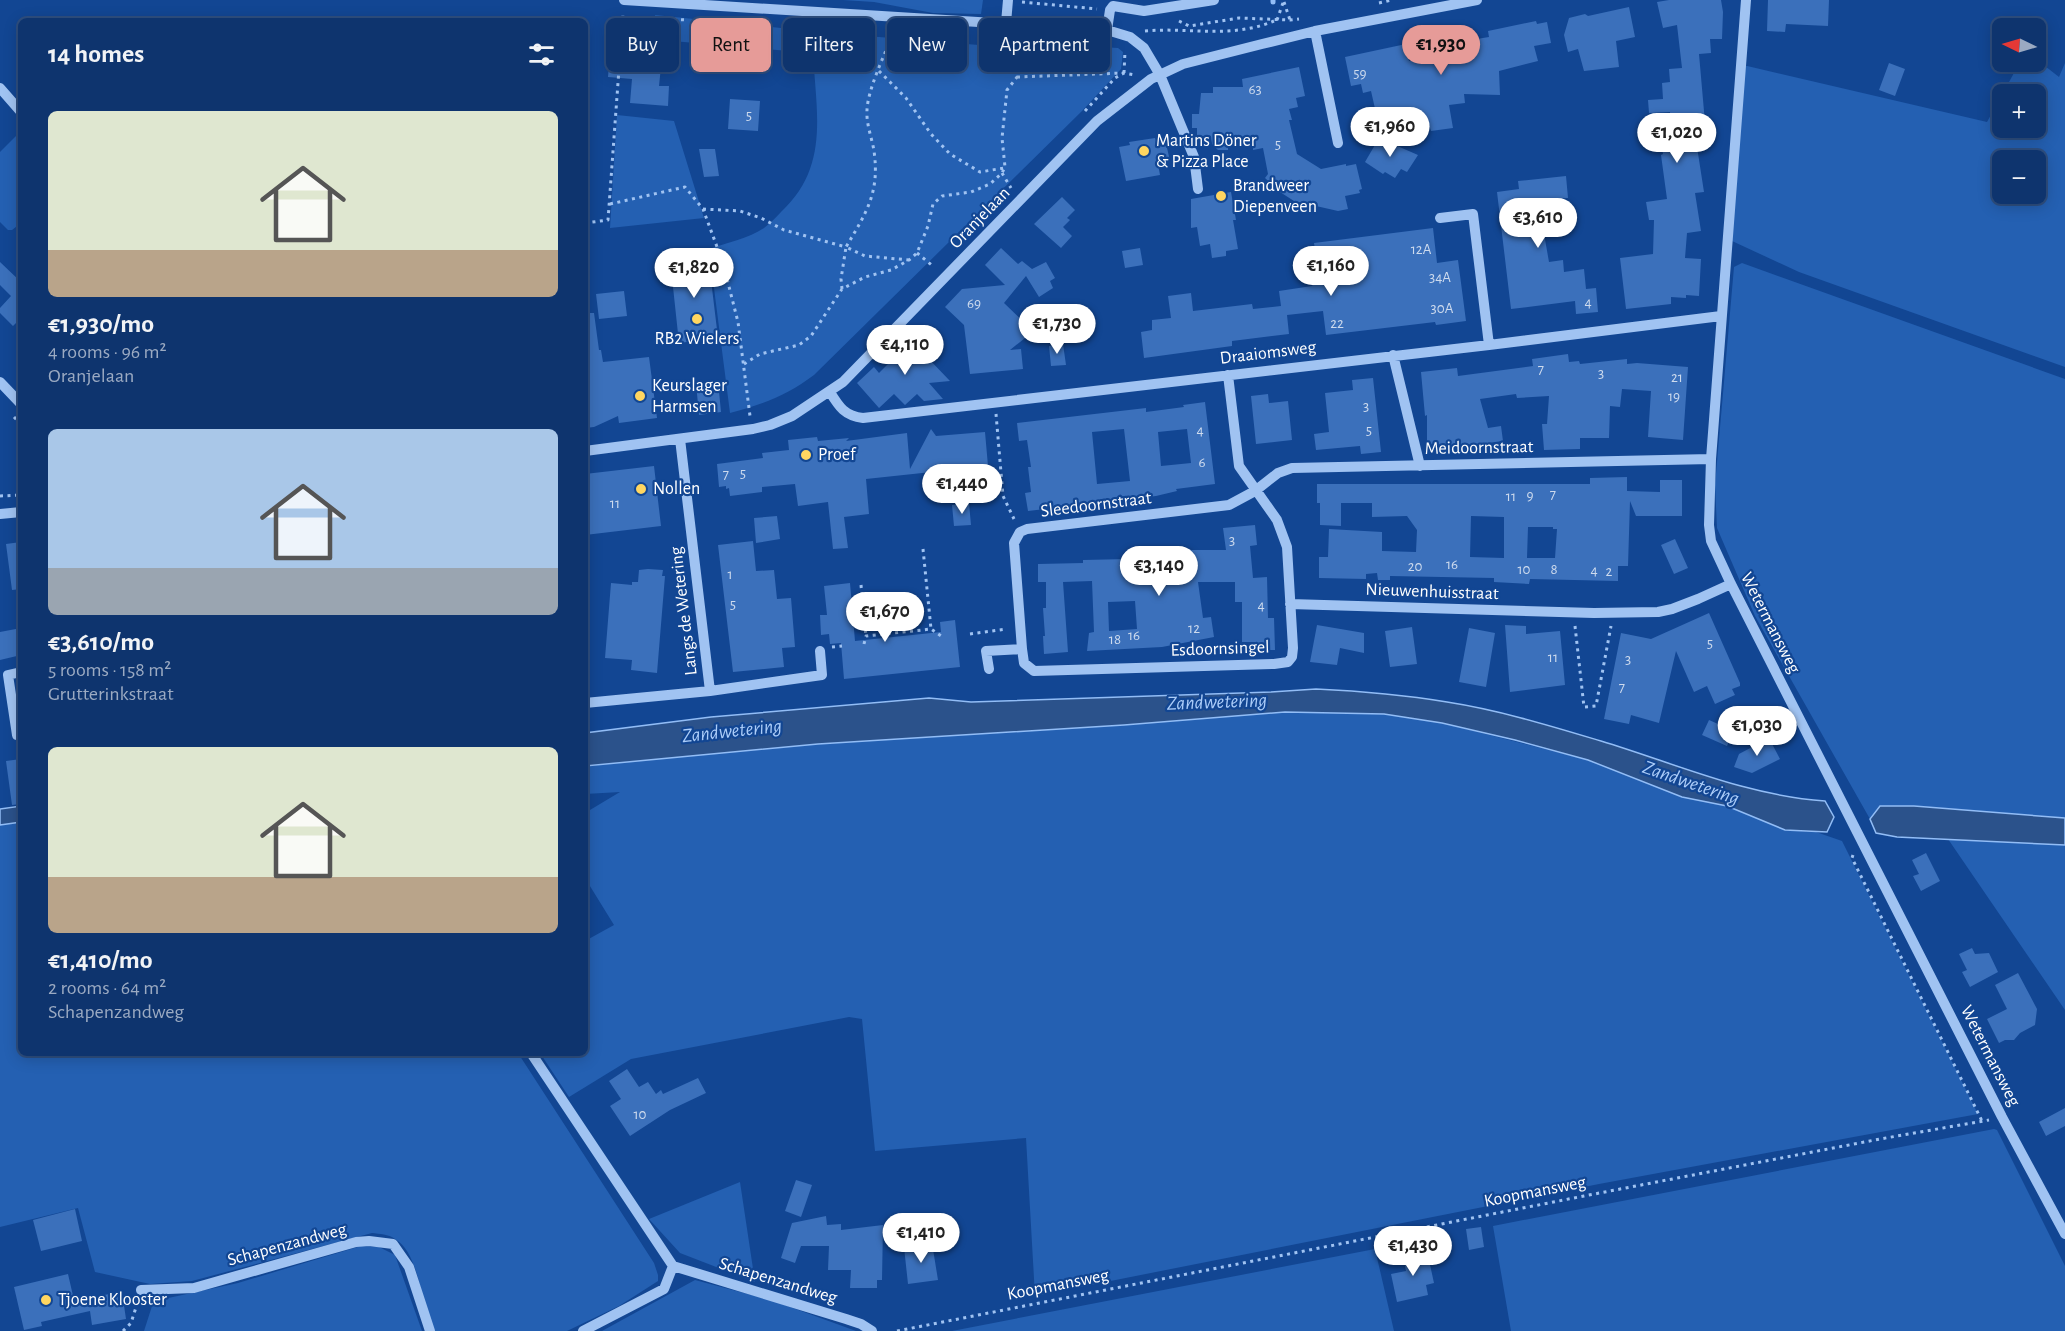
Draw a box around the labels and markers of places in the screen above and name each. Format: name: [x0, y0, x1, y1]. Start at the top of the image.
pin: €1,930: [1392, 25, 1490, 76]
pin: €1,960: [1341, 107, 1439, 158]
pin: €1,020: [1628, 113, 1726, 164]
place label: Martins Döner & Pizza Place: [1156, 132, 1257, 171]
marker: Martins Döner & Pizza Place: [1137, 144, 1151, 158]
place label: Brandweer Diepenveen: [1233, 177, 1317, 216]
marker: Brandweer Diepenveen: [1214, 189, 1228, 203]
pin: €3,610: [1489, 198, 1587, 249]
pin: €1,160: [1282, 246, 1380, 297]
pin: €1,820: [645, 248, 743, 299]
pin: €1,730: [1008, 304, 1106, 355]
marker: RB2 Wielers: [690, 312, 704, 326]
pin: €4,110: [856, 325, 954, 376]
place label: RB2 Wielers: [655, 330, 739, 348]
place label: Keurslager Harmsen: [652, 377, 727, 416]
marker: Keurslager Harmsen: [633, 389, 647, 403]
place label: Proef: [818, 446, 857, 464]
marker: Proef: [799, 448, 813, 462]
pin: €1,440: [913, 464, 1011, 515]
place label: Nollen: [653, 480, 700, 498]
marker: Nollen: [634, 482, 648, 496]
pin: €3,140: [1110, 546, 1208, 597]
pin: €1,670: [836, 592, 934, 643]
pin: €1,030: [1708, 706, 1806, 757]
pin: €1,410: [872, 1213, 970, 1264]
pin: €1,430: [1364, 1226, 1462, 1277]
place label: Tjoene Klooster: [58, 1291, 167, 1309]
marker: Tjoene Klooster: [39, 1293, 53, 1307]

